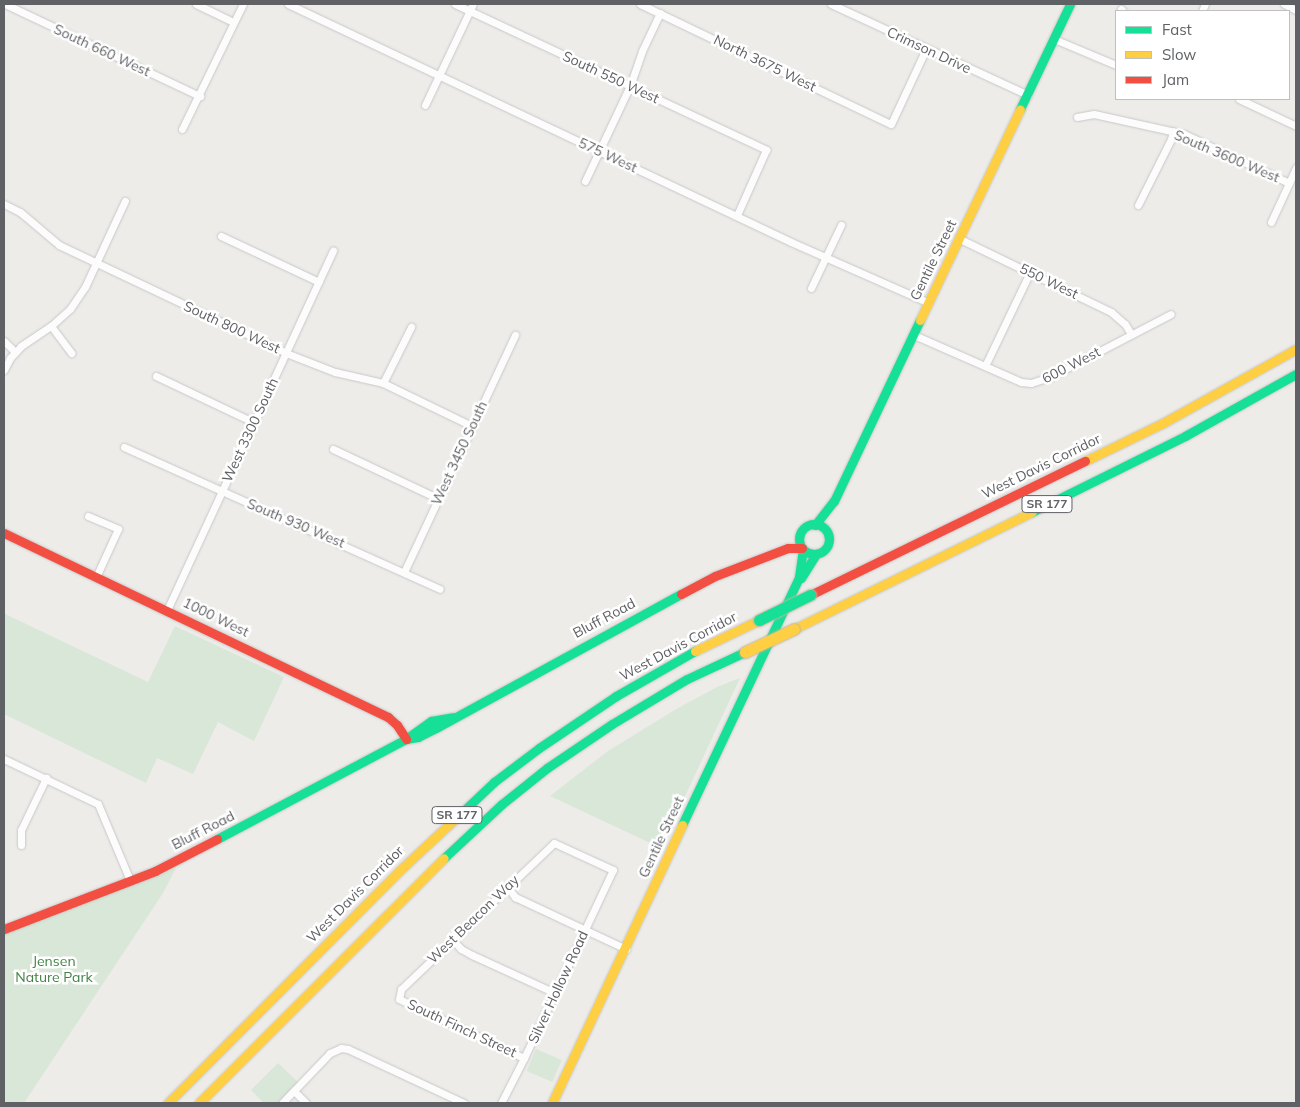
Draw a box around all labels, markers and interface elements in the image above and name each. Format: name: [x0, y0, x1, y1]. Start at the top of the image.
legend: [1115, 10, 1290, 100]
street label: South 660 West: [51, 20, 153, 80]
text: Fast: [1162, 20, 1192, 39]
street label: Crimson Drive: [884, 23, 974, 77]
street label: North 3675 West: [711, 31, 819, 95]
text: Slow: [1162, 45, 1196, 64]
street label: South 550 West: [560, 47, 662, 107]
text: Jam: [1162, 70, 1189, 89]
street label: South 3600 West: [1172, 126, 1282, 186]
street label: 575 West: [576, 134, 640, 176]
street label: Gentile Street: [906, 217, 960, 303]
street label: 550 West: [1017, 260, 1081, 302]
street label: South 800 West: [181, 297, 283, 357]
street label: 600 West: [1039, 343, 1103, 387]
street label: West 3300 South: [219, 375, 281, 485]
street label: West 3450 South: [428, 398, 490, 508]
street label: West Davis Corridor: [979, 430, 1103, 502]
road number: SR 177: [1021, 494, 1073, 514]
street label: South 930 West: [245, 495, 347, 551]
street label: 1000 West: [180, 594, 252, 640]
street label: Bluff Road: [570, 595, 638, 641]
street label: West Davis Corridor: [617, 608, 739, 684]
street label: Gentile Street: [635, 794, 687, 880]
road number: SR 177: [431, 806, 483, 824]
street label: Bluff Road: [169, 807, 237, 853]
street label: West Davis Corridor: [303, 842, 407, 946]
street label: West Beacon Way: [424, 871, 522, 967]
street label: Silver Hollow Road: [525, 928, 591, 1046]
park label: Jensen Nature Park: [15, 953, 93, 986]
street label: South Finch Street: [405, 995, 519, 1061]

